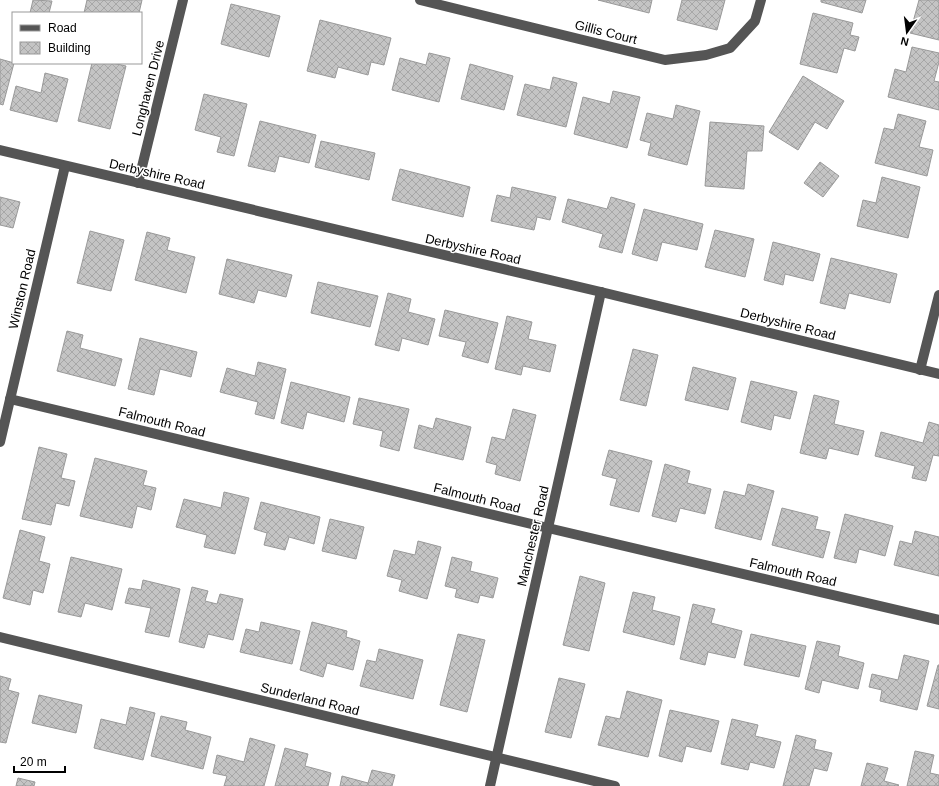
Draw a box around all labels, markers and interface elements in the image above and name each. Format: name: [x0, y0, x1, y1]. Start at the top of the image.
legend: [12, 12, 142, 64]
north arrow: [887, 12, 927, 52]
street label: Gillis Court: [573, 17, 639, 47]
text: Road: [48, 21, 77, 35]
text: N: [899, 35, 910, 48]
street label: Longhaven Drive: [129, 38, 167, 138]
text: Building: [48, 41, 91, 55]
street label: Derbyshire Road: [108, 156, 206, 192]
street label: Derbyshire Road: [424, 231, 522, 267]
street label: Winston Road: [6, 248, 38, 330]
street label: Derbyshire Road: [739, 305, 837, 343]
street label: Falmouth Road: [117, 404, 207, 440]
street label: Falmouth Road: [432, 480, 522, 516]
street label: Manchester Road: [514, 484, 552, 588]
street label: Falmouth Road: [748, 555, 838, 589]
street label: Sunderland Road: [259, 679, 361, 719]
scale bar: [14, 748, 65, 774]
text: 20 m: [20, 755, 47, 769]

